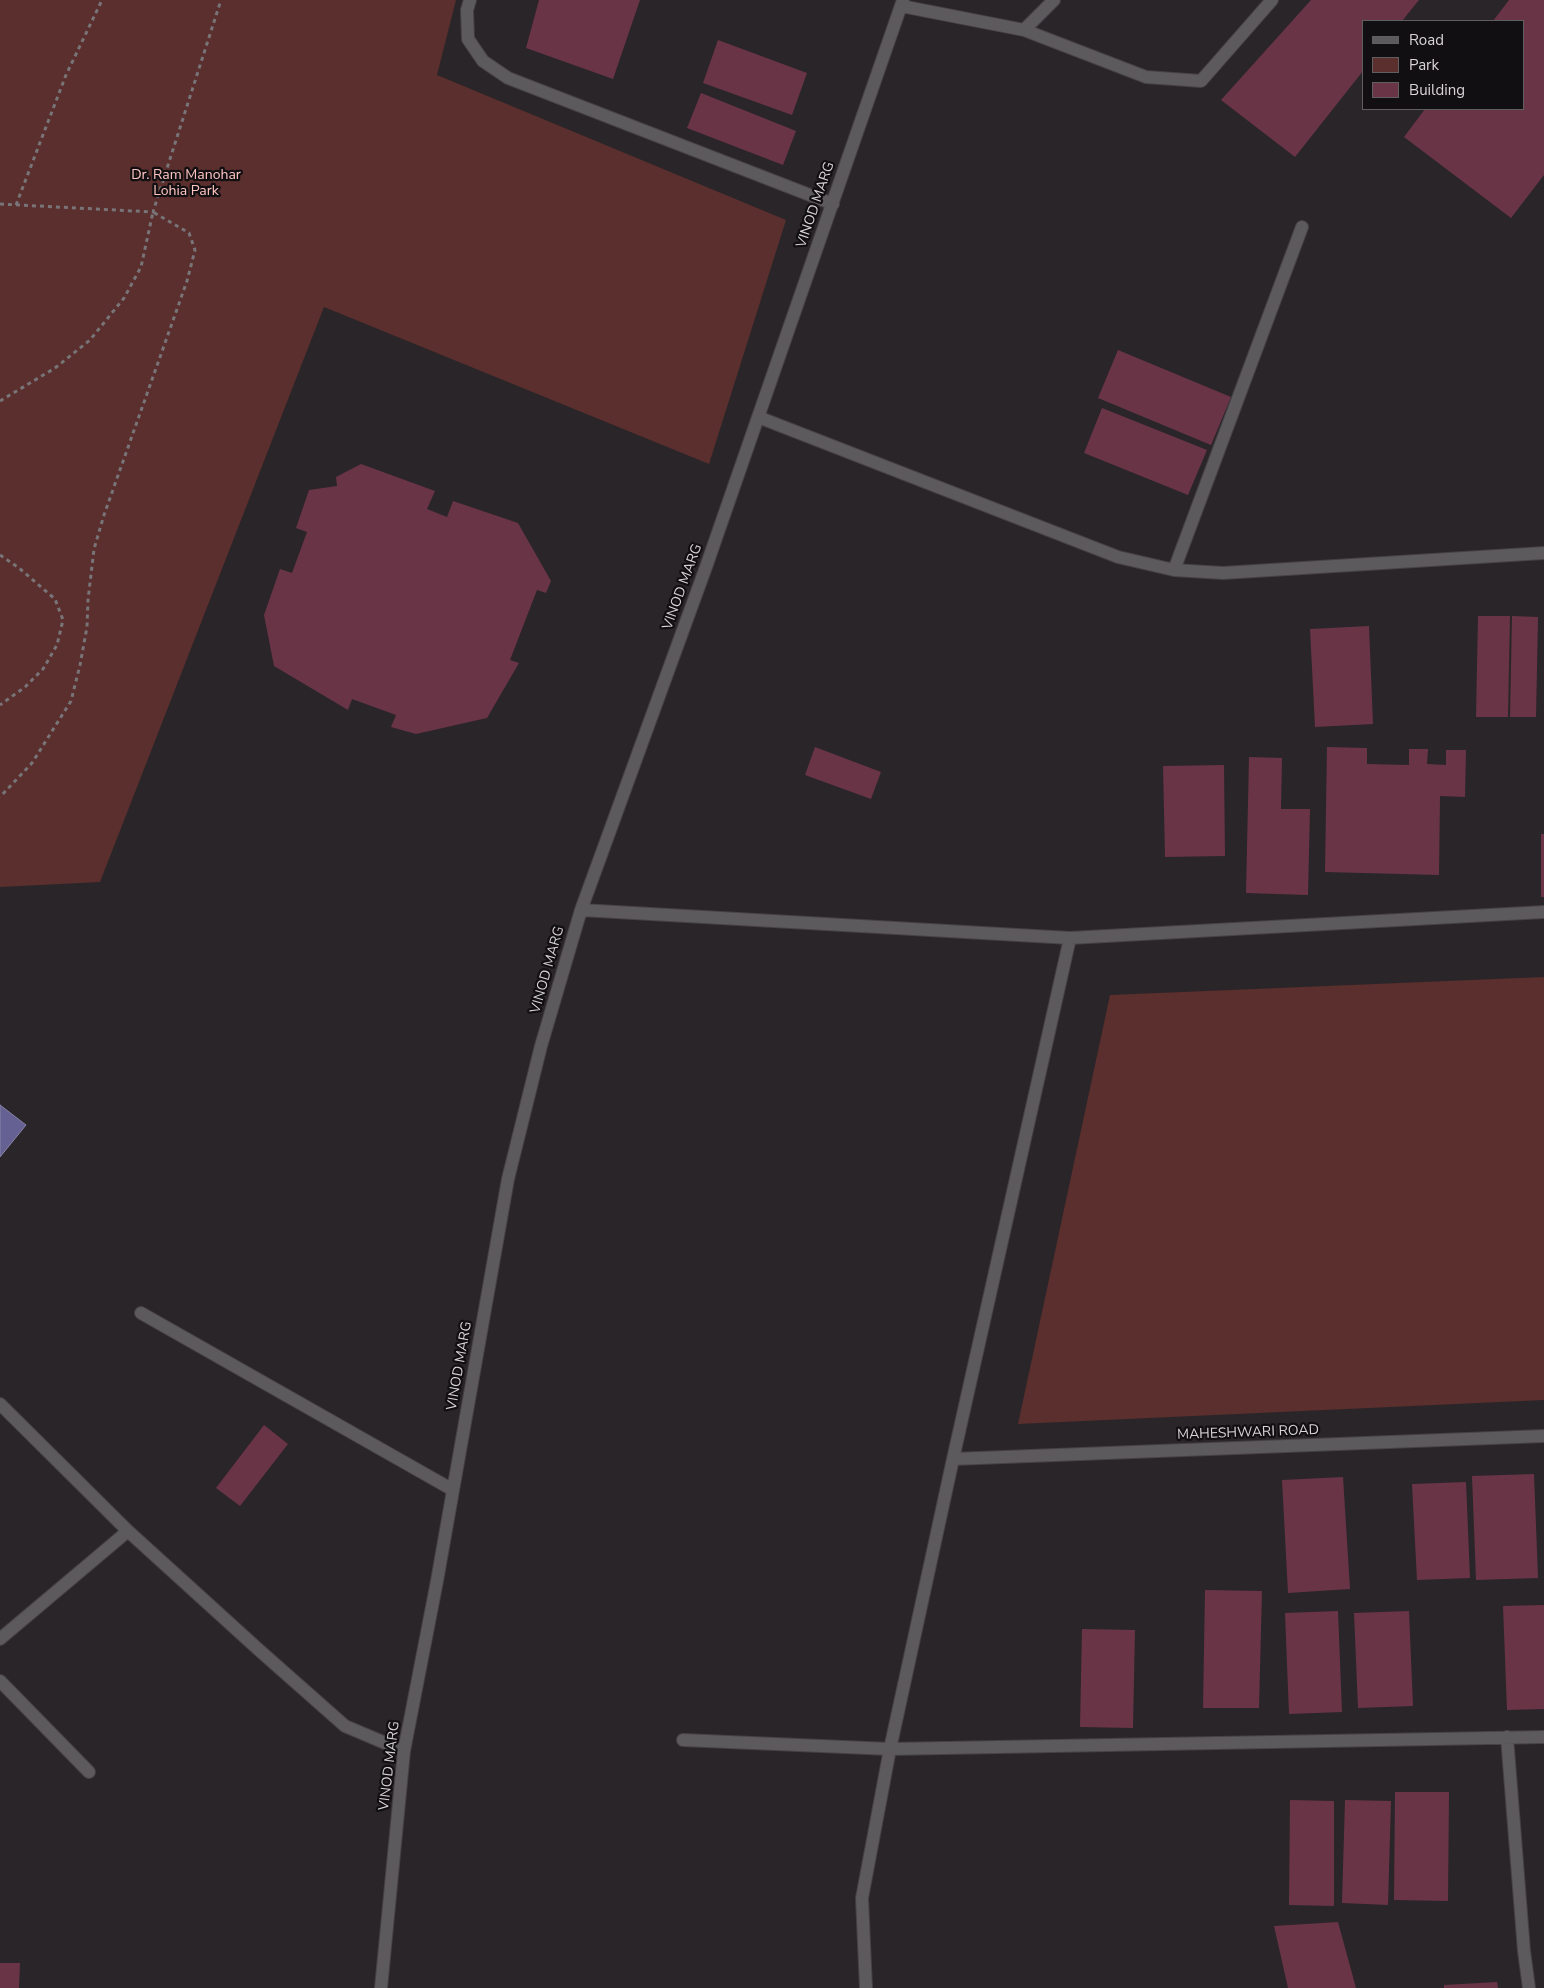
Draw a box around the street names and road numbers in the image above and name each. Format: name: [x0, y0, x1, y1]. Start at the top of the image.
street label: VINOD MARG: [793, 160, 839, 250]
street label: VINOD MARG: [660, 542, 706, 632]
street label: VINOD MARG: [528, 924, 568, 1016]
street label: VINOD MARG: [444, 1320, 476, 1412]
street label: MAHESHWARI ROAD: [1177, 1422, 1319, 1444]
street label: VINOD MARG: [376, 1720, 404, 1812]

